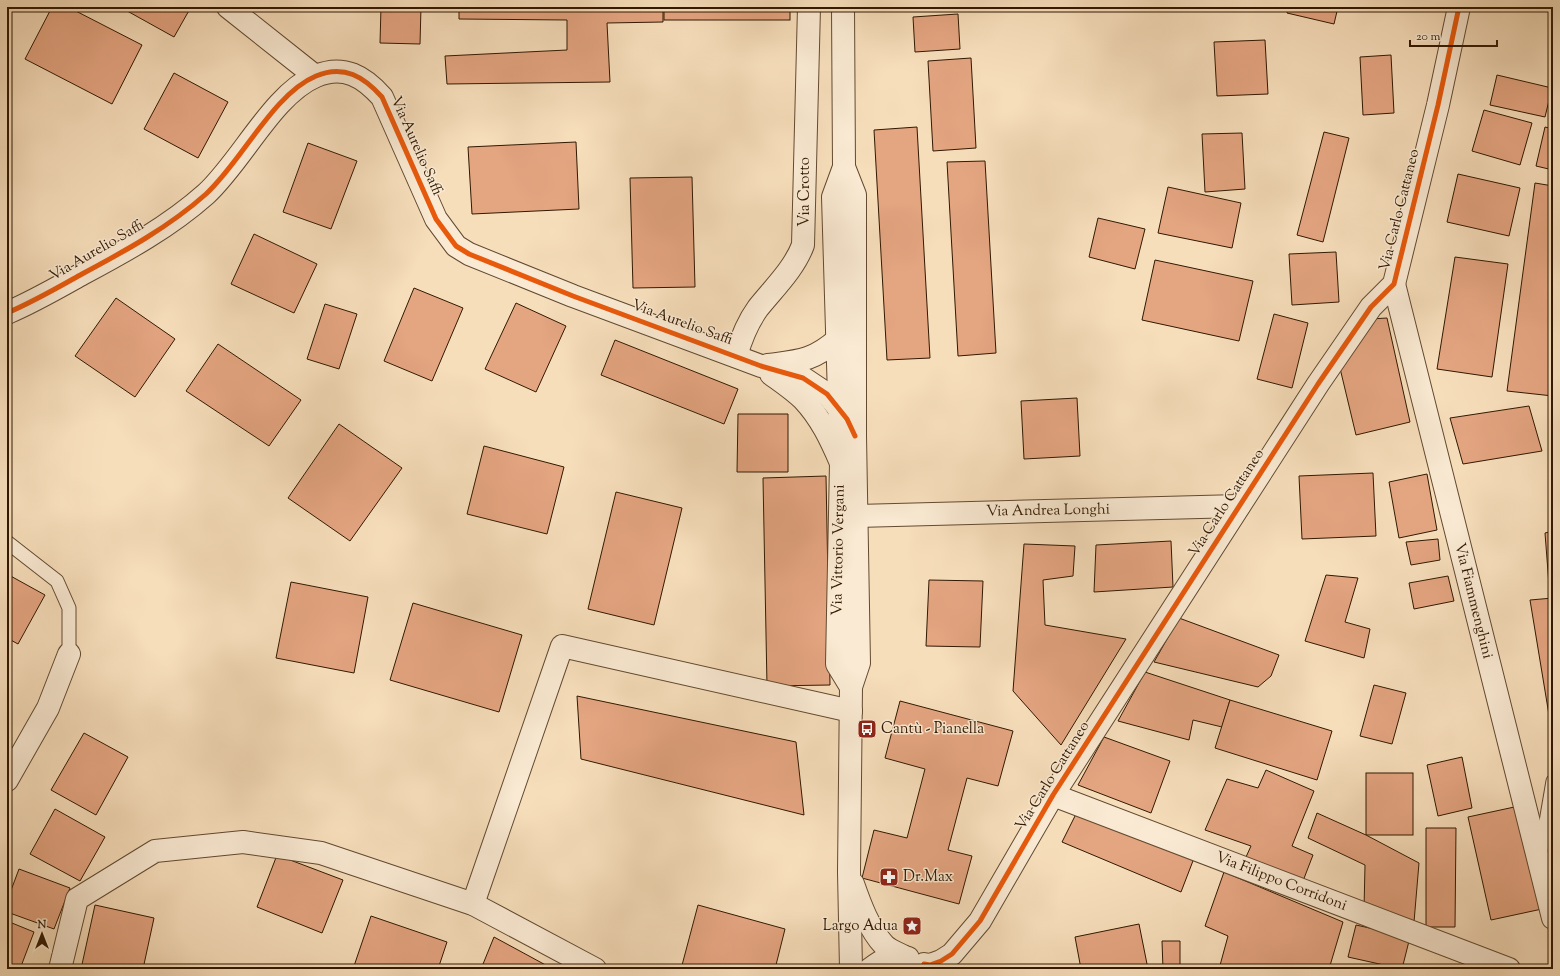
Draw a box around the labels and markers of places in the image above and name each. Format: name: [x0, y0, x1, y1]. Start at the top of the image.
bus stop icon: Cantù - Pianella: [856, 718, 878, 740]
place label: Cantù - Pianella: [881, 719, 984, 740]
pharmacy icon: Dr.Max: [878, 866, 900, 888]
place label: Dr.Max: [903, 867, 953, 888]
place icon: Largo Adua: [901, 915, 923, 937]
place label: Largo Adua: [823, 916, 898, 937]

